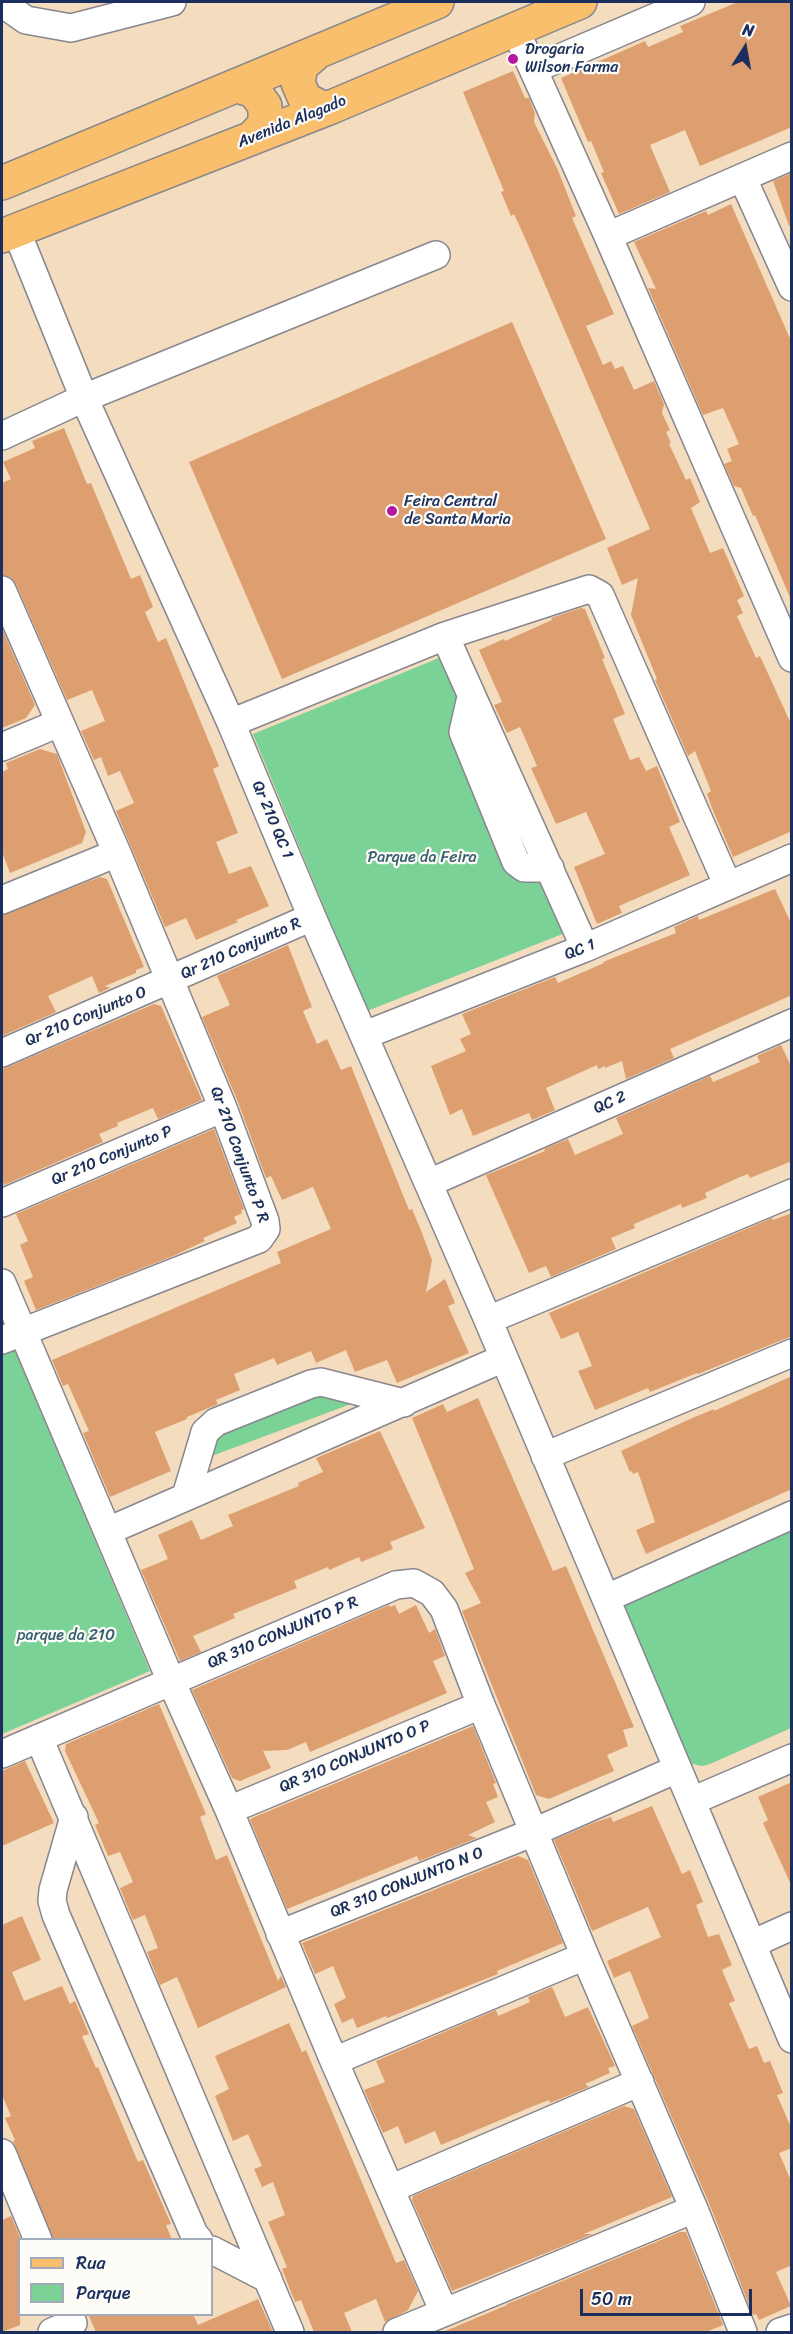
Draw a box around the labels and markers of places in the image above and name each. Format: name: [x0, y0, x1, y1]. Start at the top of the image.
place label: Drogaria Wilson Farma: [525, 40, 618, 78]
marker: Drogaria Wilson Farma: [506, 52, 520, 66]
place label: Feira Central de Santa Maria: [404, 492, 511, 530]
marker: Feira Central de Santa Maria: [385, 504, 399, 518]

